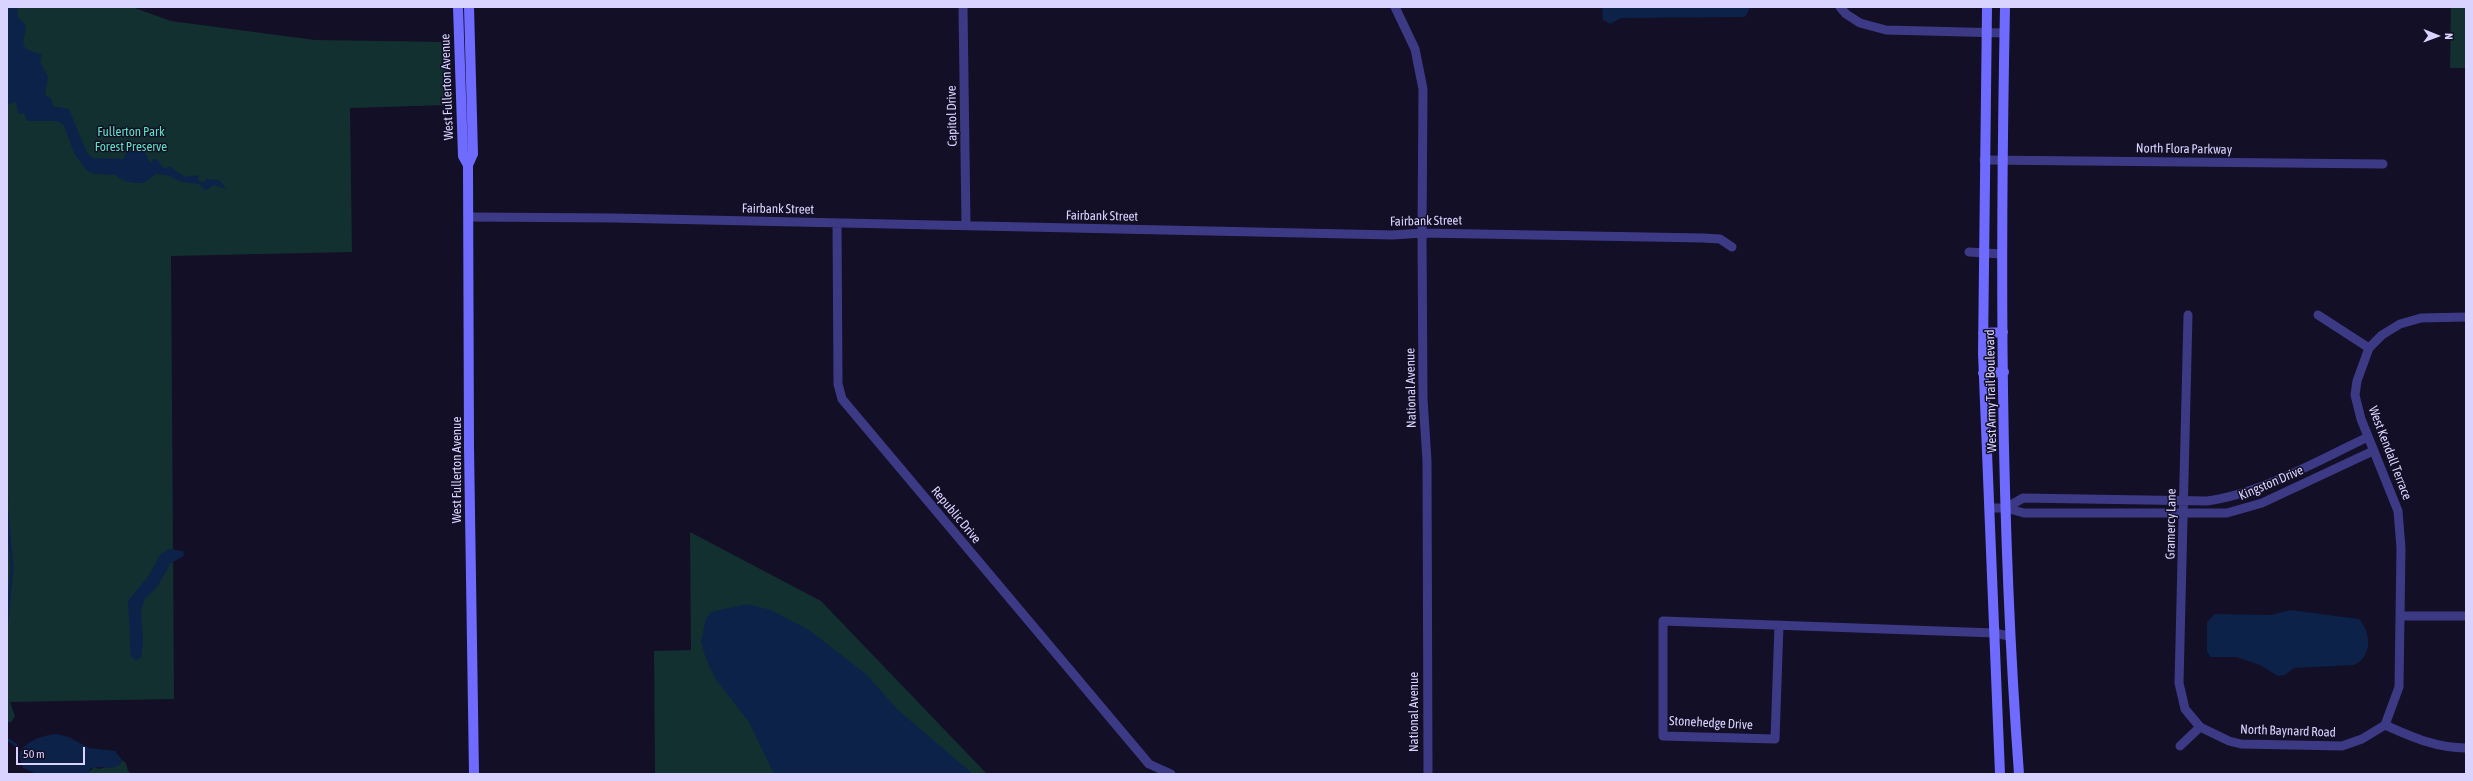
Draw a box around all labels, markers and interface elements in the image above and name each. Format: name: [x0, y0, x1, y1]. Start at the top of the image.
north arrow: [2417, 16, 2457, 56]
street label: West Fullerton Avenue: [437, 33, 457, 141]
text: N: [2443, 33, 2455, 40]
street label: Capitol Drive: [944, 85, 960, 147]
park label: Fullerton Park Forest Preserve: [95, 124, 167, 155]
street label: North Flora Parkway: [2136, 140, 2232, 158]
street label: Fairbank Street: [742, 201, 814, 217]
street label: Fairbank Street: [1066, 208, 1138, 224]
street label: Fairbank Street: [1390, 213, 1462, 229]
street label: West Army Trail Boulevard: [1982, 329, 2000, 453]
street label: National Avenue: [1403, 348, 1419, 428]
street label: West Kendall Terrace: [2365, 404, 2415, 502]
street label: West Fullerton Avenue: [449, 417, 465, 523]
street label: Kingston Drive: [2236, 462, 2306, 504]
street label: Republic Drive: [928, 483, 984, 547]
street label: Gramercy Lane: [2163, 488, 2179, 560]
street label: National Avenue: [1406, 672, 1422, 752]
street label: Stonehedge Drive: [1669, 713, 1753, 733]
street label: North Baynard Road: [2240, 722, 2336, 740]
scale bar: [18, 739, 87, 765]
text: 50 m: [23, 747, 45, 761]

